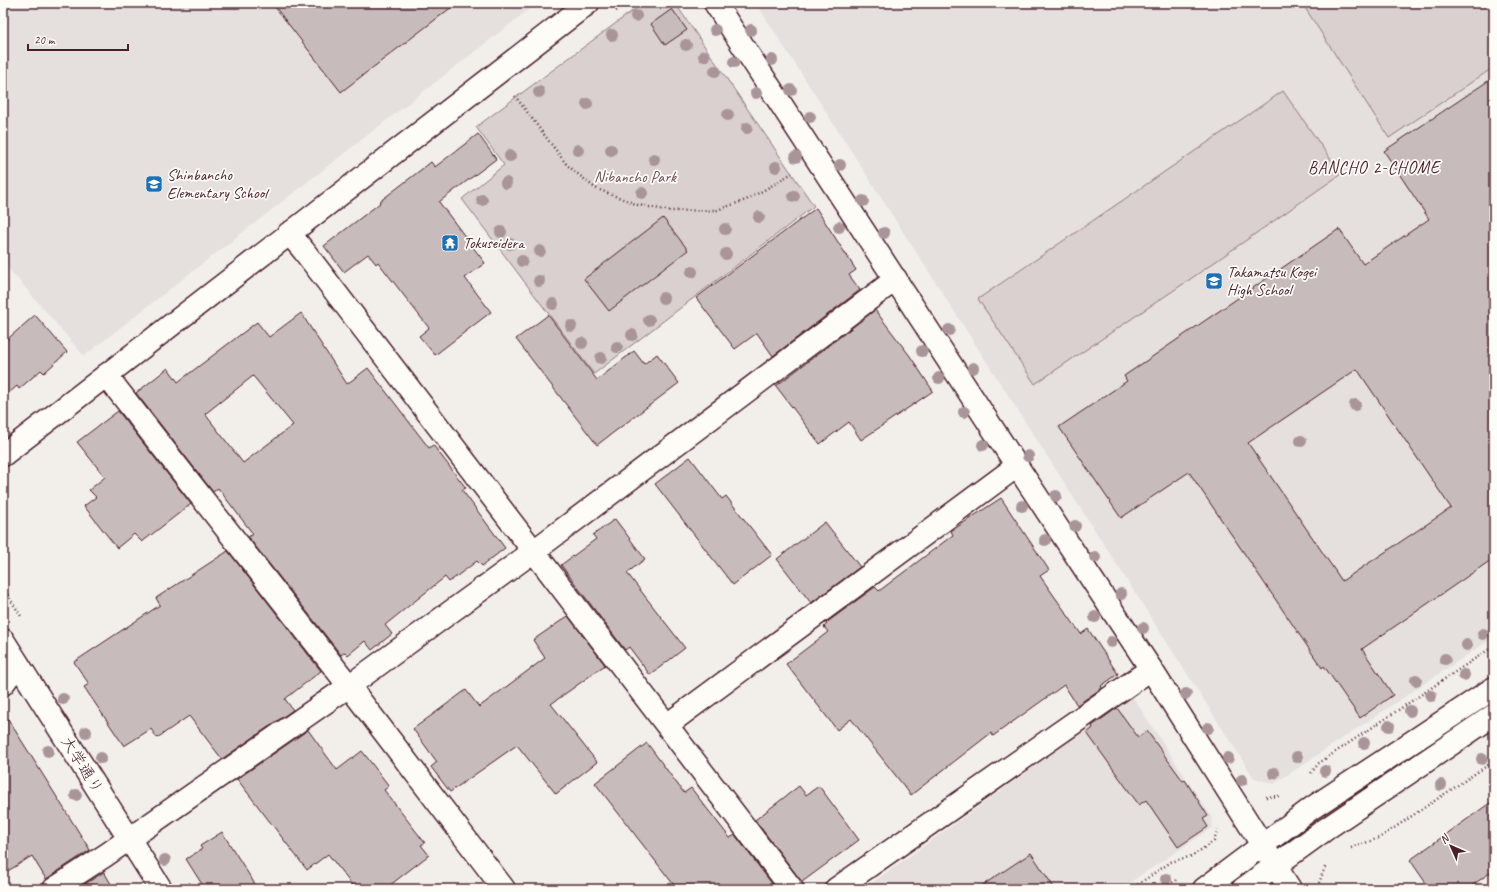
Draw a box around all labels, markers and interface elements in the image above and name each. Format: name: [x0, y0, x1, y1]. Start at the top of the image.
scale bar: [28, 26, 128, 52]
text: 20 m: [34, 32, 56, 48]
district label: BANCHO 2-CHOME: [1308, 157, 1441, 178]
place label: Shinbancho Elementary School: [167, 165, 270, 203]
park label: Nibancho Park: [594, 167, 677, 187]
school or university icon: Shinbancho Elementary School: [144, 174, 164, 194]
temple icon: Tokuseidera: [440, 233, 460, 253]
place label: Tokuseidera: [463, 233, 525, 253]
place label: Takamatsu Kogei High School: [1227, 262, 1318, 300]
school or university icon: Takamatsu Kogei High School: [1204, 271, 1224, 291]
street label: 大学通り: [57, 733, 107, 797]
north arrow: [1431, 826, 1471, 866]
text: N: [1437, 830, 1453, 846]

